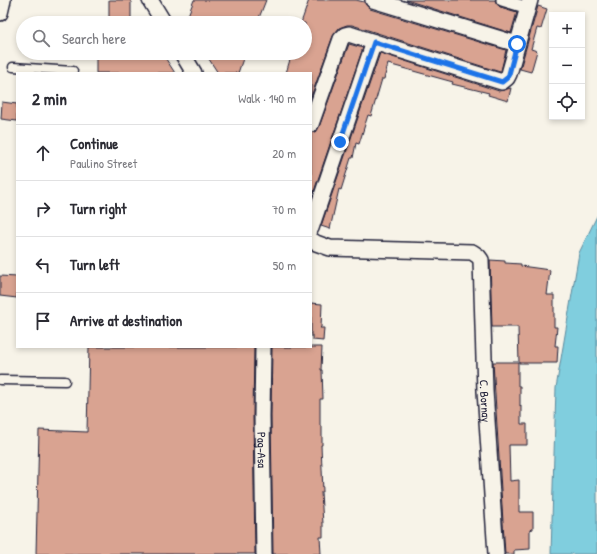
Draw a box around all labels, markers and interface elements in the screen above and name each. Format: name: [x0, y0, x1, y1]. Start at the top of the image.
map controls: [549, 12, 585, 120]
button: +: [549, 12, 585, 48]
search box: [16, 16, 312, 60]
icon: search: [30, 27, 52, 49]
text: Search here: [62, 28, 126, 49]
route start: [508, 35, 526, 53]
button: −: [549, 48, 585, 84]
button: locate: [549, 84, 585, 120]
text: 2 min: [32, 87, 67, 110]
text: Walk · 140 m: [238, 89, 296, 107]
text: Continue: [70, 133, 118, 154]
route end: [331, 133, 349, 151]
icon: ahead: [32, 142, 54, 164]
text: 20 m: [272, 144, 296, 162]
text: Paulino Street: [70, 154, 137, 172]
icon: right: [32, 198, 54, 220]
text: Turn right: [70, 198, 126, 219]
text: 70 m: [272, 200, 296, 218]
icon: left: [32, 254, 54, 276]
text: Turn left: [70, 254, 120, 275]
text: 50 m: [273, 256, 296, 274]
icon: arrive: [32, 310, 54, 332]
text: Arrive at destination: [70, 310, 182, 331]
street label: C. Bornay: [476, 379, 496, 423]
street label: Pag-Asa: [254, 432, 271, 468]

